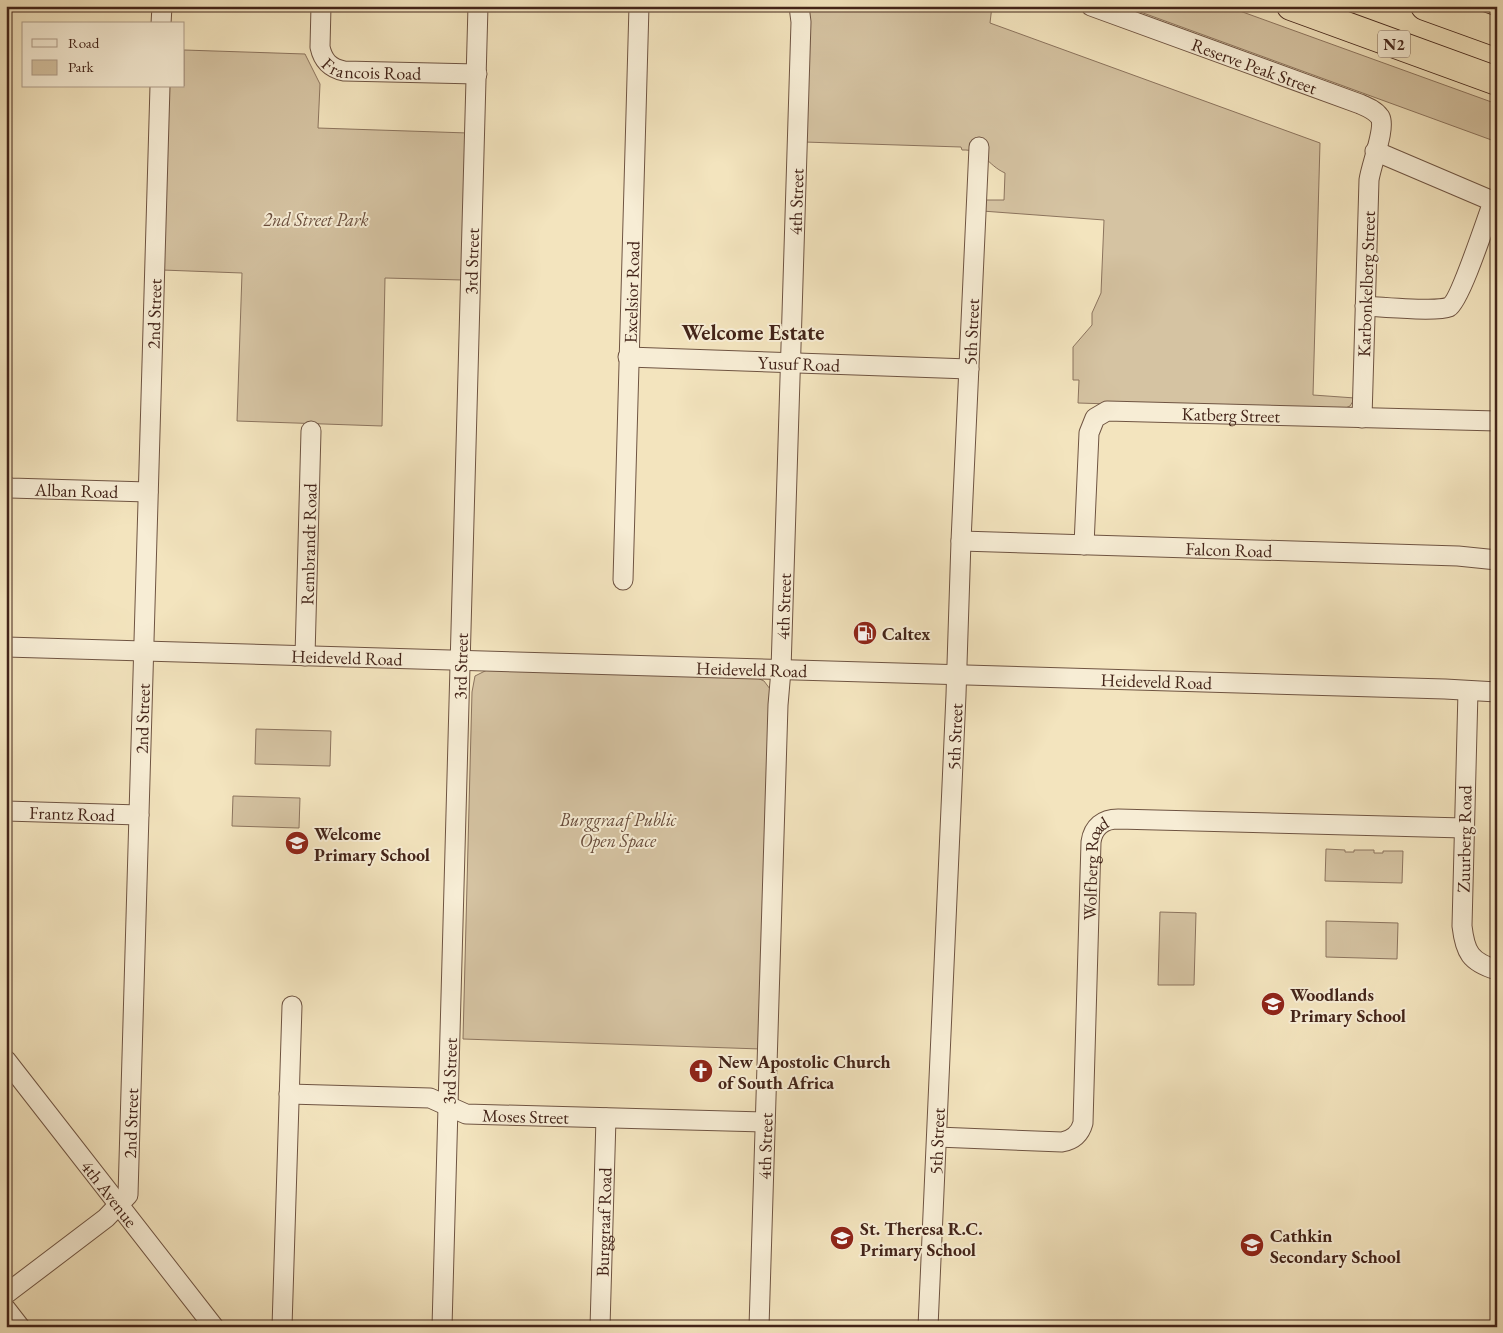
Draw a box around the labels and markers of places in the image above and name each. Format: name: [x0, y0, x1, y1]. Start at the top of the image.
fuel station icon: Caltex: [852, 620, 878, 646]
place label: Caltex: [882, 622, 930, 645]
place label: Welcome Primary School: [314, 822, 430, 866]
school or university icon: Welcome Primary School: [284, 830, 310, 856]
place label: Woodlands Primary School: [1290, 983, 1406, 1027]
school or university icon: Woodlands Primary School: [1260, 991, 1286, 1017]
place label: New Apostolic Church of South Africa: [718, 1050, 891, 1094]
church icon: New Apostolic Church of South Africa: [688, 1058, 714, 1084]
place label: St. Theresa R.C. Primary School: [860, 1217, 983, 1261]
place label: Cathkin Secondary School: [1270, 1224, 1401, 1268]
school or university icon: St. Theresa R.C. Primary School: [829, 1225, 855, 1251]
school or university icon: Cathkin Secondary School: [1239, 1232, 1265, 1258]

